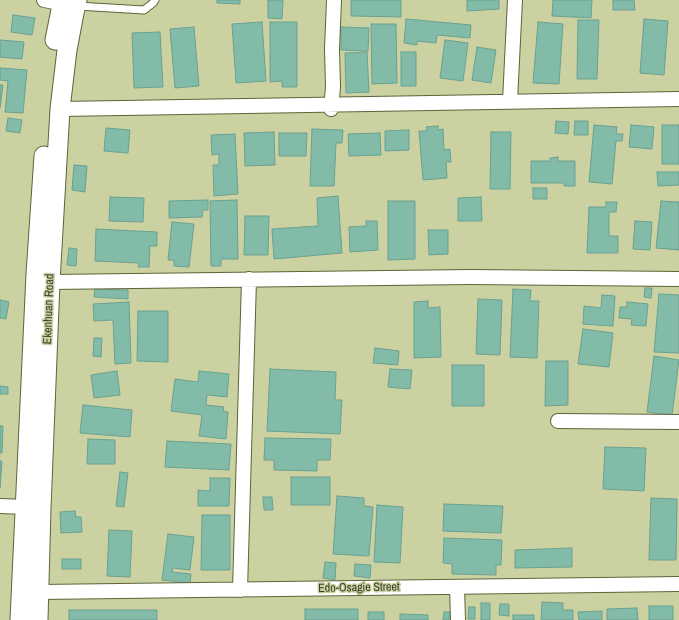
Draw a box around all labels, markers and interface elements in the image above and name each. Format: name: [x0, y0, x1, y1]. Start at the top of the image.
street label: Ekenhuan Road: [41, 273, 57, 345]
street label: Edo-Osagie Street: [318, 580, 400, 596]

